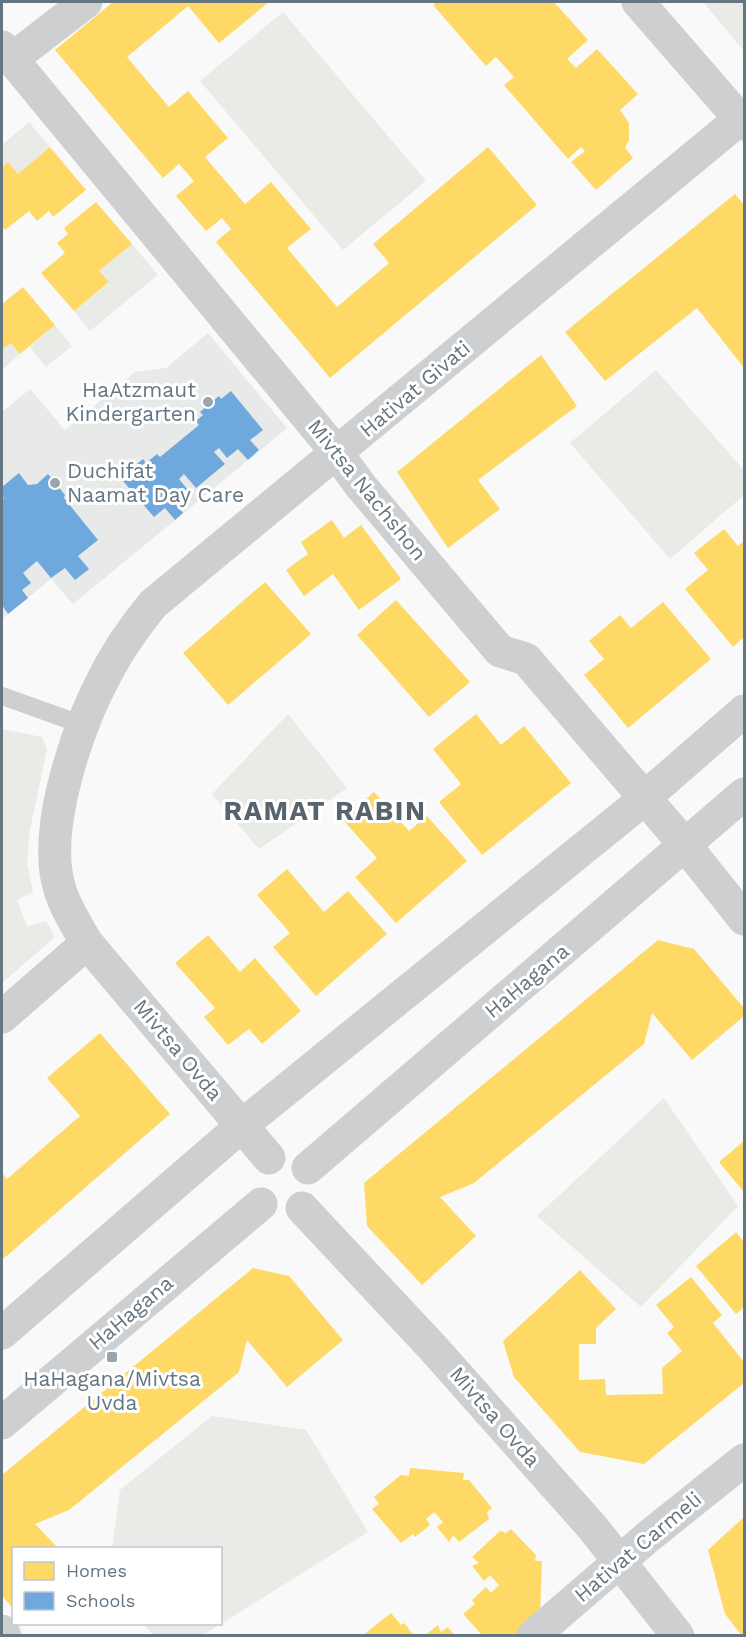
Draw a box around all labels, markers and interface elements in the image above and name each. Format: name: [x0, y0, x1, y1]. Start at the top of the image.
street label: Hativat Givati: [354, 335, 475, 442]
place label: HaAtzmaut Kindergarten: [65, 377, 196, 426]
marker: HaAtzmaut Kindergarten: [201, 395, 215, 409]
street label: Mivtsa Nachshon: [303, 414, 432, 565]
place label: Duchifat Naamat Day Care: [67, 458, 244, 507]
marker: Duchifat Naamat Day Care: [48, 476, 62, 490]
district label: RAMAT RABIN: [224, 795, 426, 827]
street label: HaHagana: [479, 938, 574, 1023]
street label: Mivtsa Ovda: [129, 994, 228, 1106]
street label: HaHagana: [83, 1270, 178, 1355]
marker: HaHagana/Mivtsa Uvda: [105, 1350, 119, 1364]
street label: Mivtsa Ovda: [445, 1361, 546, 1472]
place label: HaHagana/Mivtsa Uvda: [23, 1366, 201, 1415]
street label: Hativat Carmeli: [569, 1486, 706, 1607]
legend: [12, 1547, 222, 1625]
text: Homes: [66, 1560, 127, 1581]
text: Schools: [66, 1590, 135, 1611]

